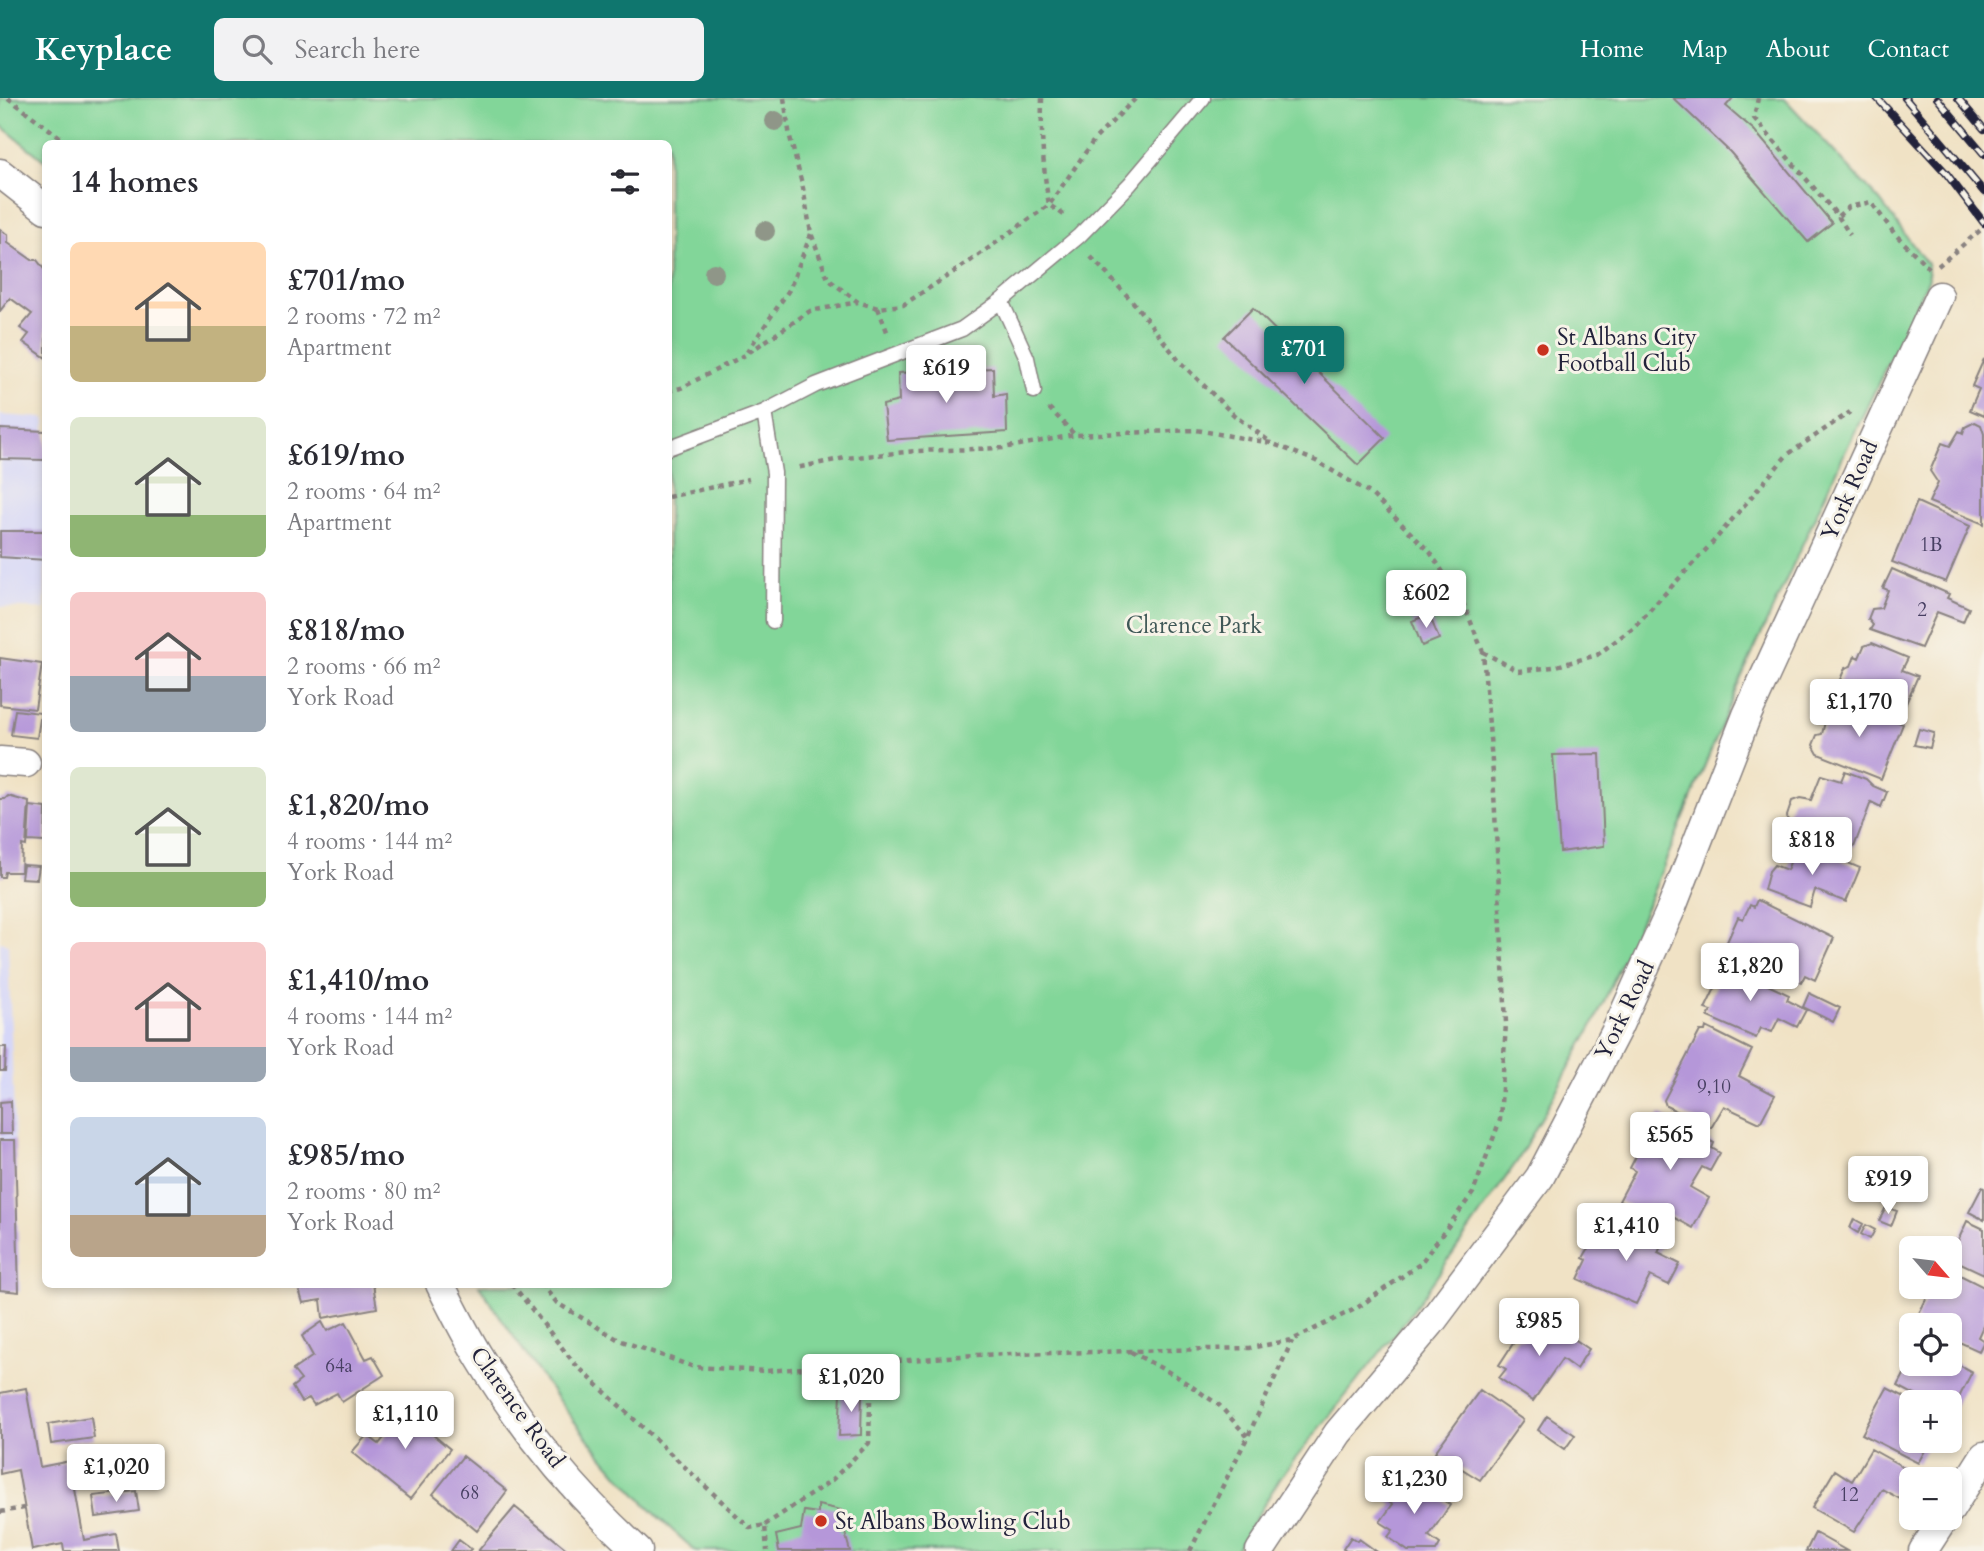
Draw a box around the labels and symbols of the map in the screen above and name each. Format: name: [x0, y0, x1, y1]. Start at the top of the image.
place label: St Albans City Football Club: [1557, 322, 1697, 379]
pin: £701: [1263, 327, 1345, 386]
marker: St Albans City Football Club: [1535, 342, 1551, 358]
pin: £619: [905, 345, 987, 405]
street label: York Road: [1814, 434, 1886, 545]
house number: 1B: [1920, 532, 1942, 558]
pin: £602: [1385, 570, 1467, 630]
house number: 2: [1917, 597, 1927, 623]
park label: Clarence Park: [1126, 610, 1263, 641]
pin: £1,170: [1802, 680, 1916, 739]
pin: £818: [1771, 818, 1853, 877]
pin: £1,820: [1693, 944, 1807, 1003]
street label: York Road: [1587, 955, 1662, 1065]
house number: 9,10: [1697, 1074, 1731, 1100]
pin: £565: [1629, 1112, 1711, 1172]
pin: £919: [1847, 1156, 1929, 1216]
pin: £1,410: [1569, 1204, 1683, 1263]
north arrow: [1899, 1236, 1962, 1298]
pin: £985: [1498, 1298, 1580, 1358]
street label: Clarence Road: [463, 1340, 573, 1475]
house number: 64a: [325, 1353, 353, 1379]
pin: £1,020: [794, 1354, 908, 1414]
pin: £1,110: [348, 1392, 462, 1451]
pin: £1,020: [59, 1444, 173, 1504]
pin: £1,230: [1357, 1456, 1471, 1516]
house number: 68: [460, 1480, 480, 1506]
house number: 12: [1839, 1482, 1859, 1508]
place label: St Albans Bowling Club: [835, 1506, 1071, 1537]
marker: St Albans Bowling Club: [813, 1513, 829, 1529]

